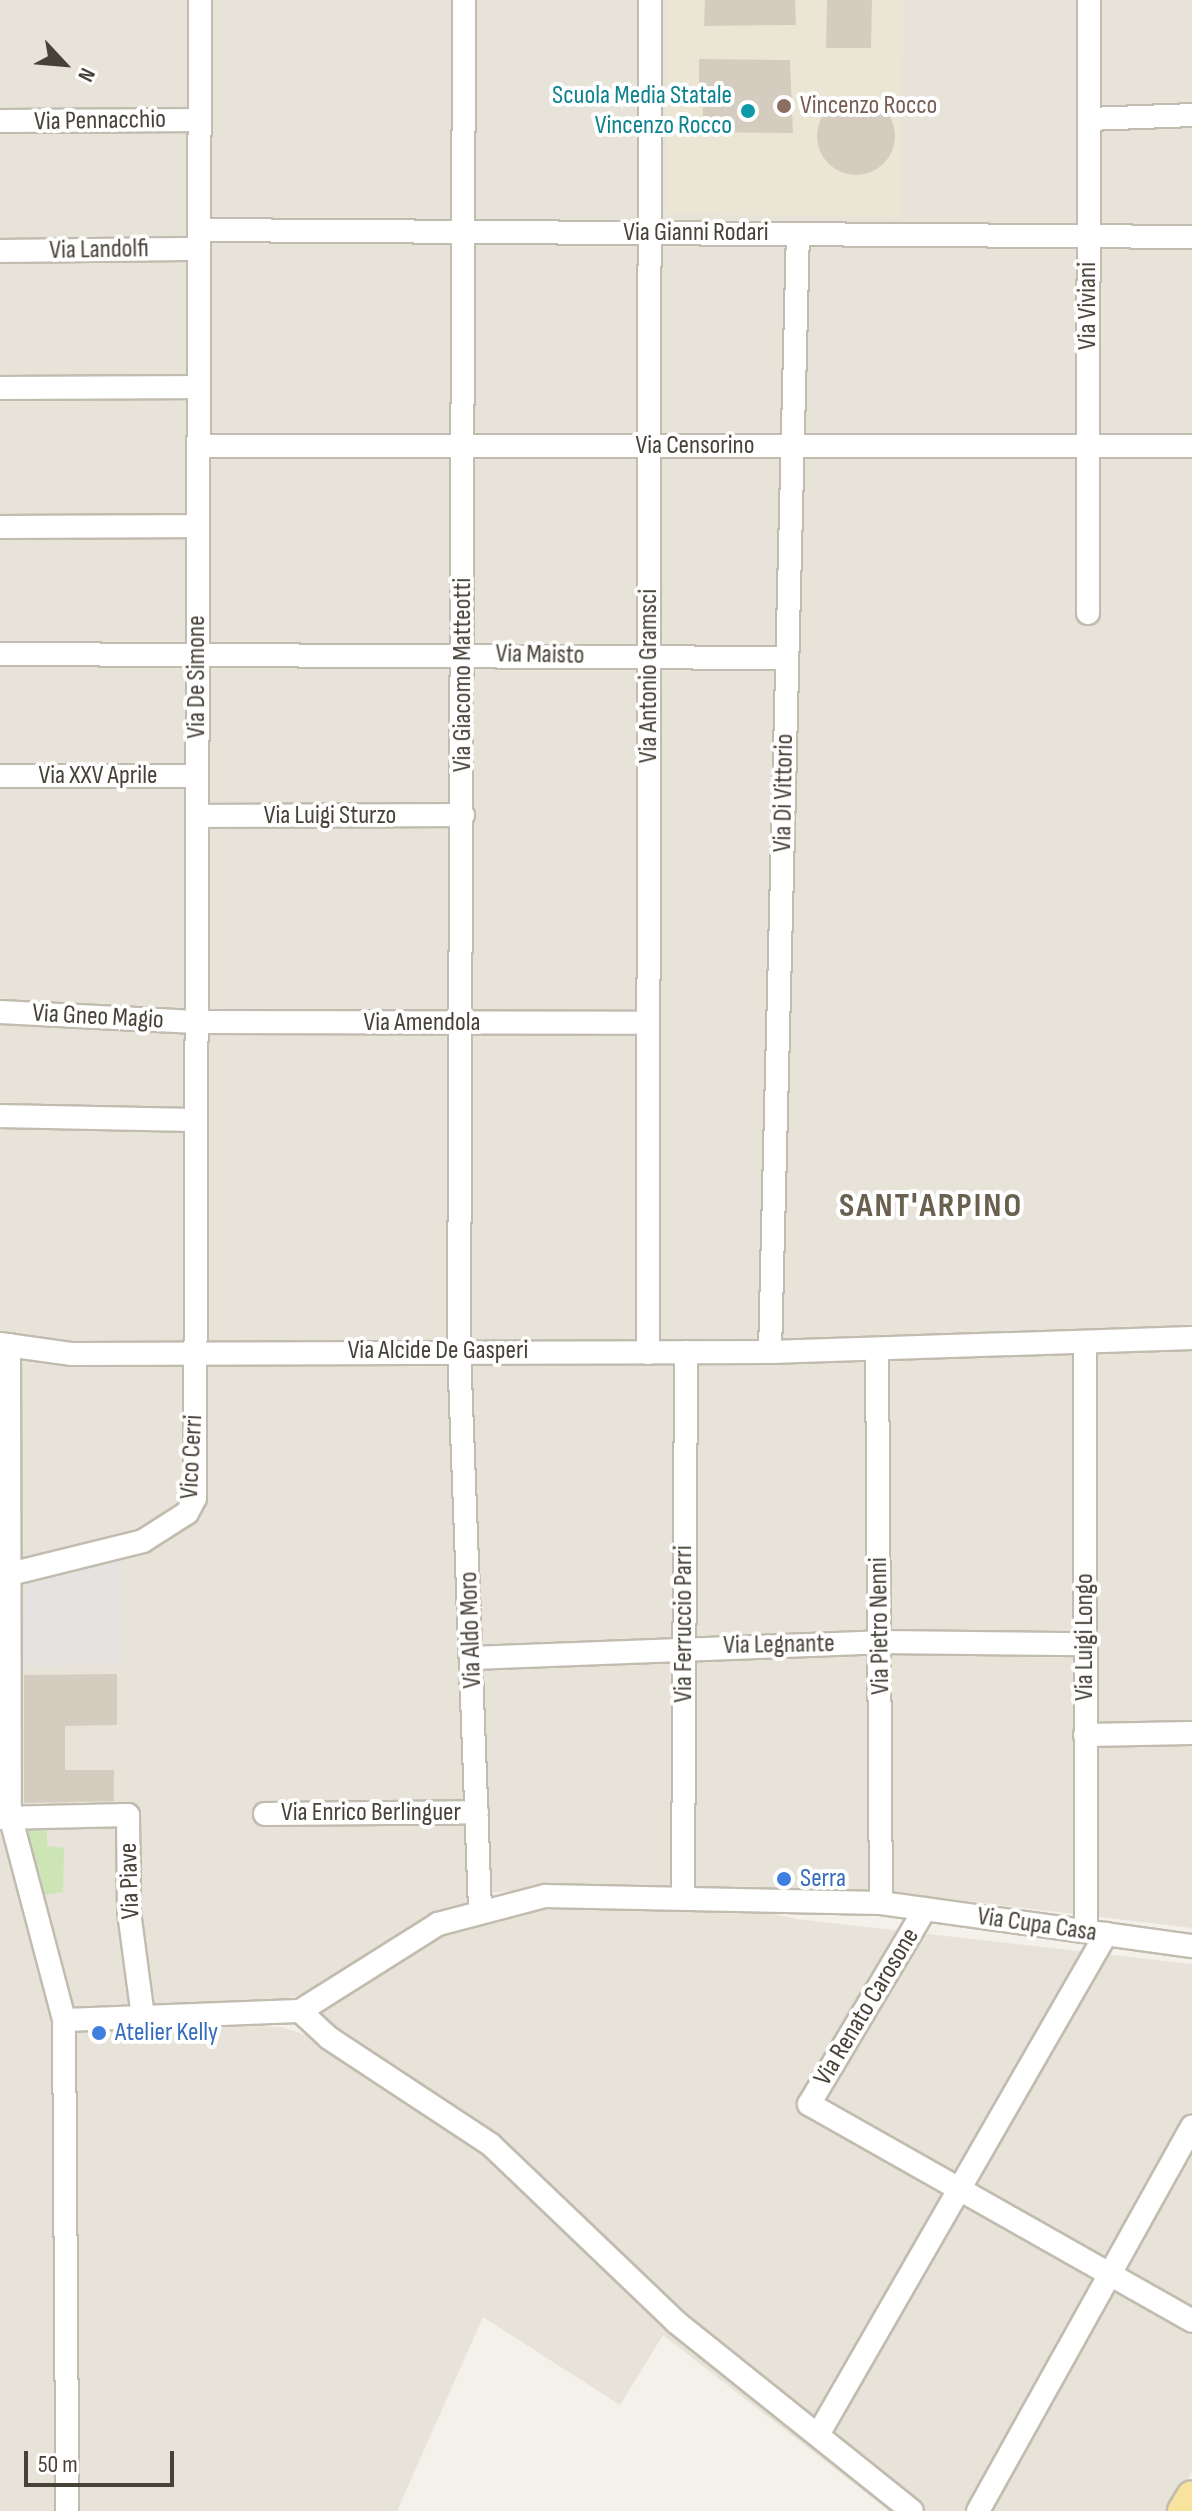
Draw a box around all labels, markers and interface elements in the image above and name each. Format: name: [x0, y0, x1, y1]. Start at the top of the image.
north arrow: [24, 24, 104, 104]
text: N: [71, 64, 101, 86]
place label: Scuola Media Statale Vincenzo Rocco: [552, 80, 732, 142]
place label: Vincenzo Rocco: [800, 90, 937, 122]
marker: Vincenzo Rocco: [775, 97, 793, 115]
marker: Scuola Media Statale Vincenzo Rocco: [739, 102, 757, 120]
street label: Via Pennacchio: [34, 104, 166, 138]
street label: Via Gianni Rodari: [623, 217, 769, 249]
street label: Via Landolfi: [49, 234, 149, 266]
street label: Via Viviani: [1072, 262, 1104, 350]
street label: Via Censorino: [636, 430, 754, 462]
street label: Via Giacomo Matteotti: [447, 578, 479, 772]
street label: Via Antonio Gramsci: [633, 589, 665, 763]
street label: Via De Simone: [181, 615, 213, 739]
street label: Via Maisto: [495, 639, 585, 671]
street label: Via Di Vittorio: [767, 733, 801, 853]
street label: Via XXV Aprile: [39, 760, 157, 792]
street label: Via Luigi Sturzo: [264, 800, 396, 832]
street label: Via Gneo Magio: [31, 998, 165, 1036]
street label: Via Amendola: [363, 1007, 481, 1039]
district label: SANT'ARPINO: [839, 1186, 1023, 1226]
street label: Via Alcide De Gasperi: [348, 1335, 528, 1367]
street label: Vico Cerri: [174, 1414, 210, 1500]
street label: Via Ferruccio Parri: [668, 1545, 700, 1703]
street label: Via Pietro Nenni: [863, 1557, 897, 1695]
street label: Via Aldo Moro: [453, 1571, 489, 1689]
street label: Via Luigi Longo: [1069, 1573, 1101, 1701]
street label: Via Legnante: [723, 1628, 835, 1662]
street label: Via Enrico Berlinguer: [281, 1797, 461, 1829]
street label: Via Piave: [113, 1842, 147, 1920]
place label: Serra: [800, 1863, 846, 1895]
marker: Serra: [775, 1870, 793, 1888]
street label: Via Cupa Casa: [975, 1901, 1099, 1949]
street label: Via Renato Carosone: [808, 1923, 926, 2091]
place label: Atelier Kelly: [115, 2017, 218, 2049]
marker: Atelier Kelly: [90, 2024, 108, 2042]
scale bar: [28, 2435, 178, 2485]
text: 50 m: [38, 2450, 78, 2479]

